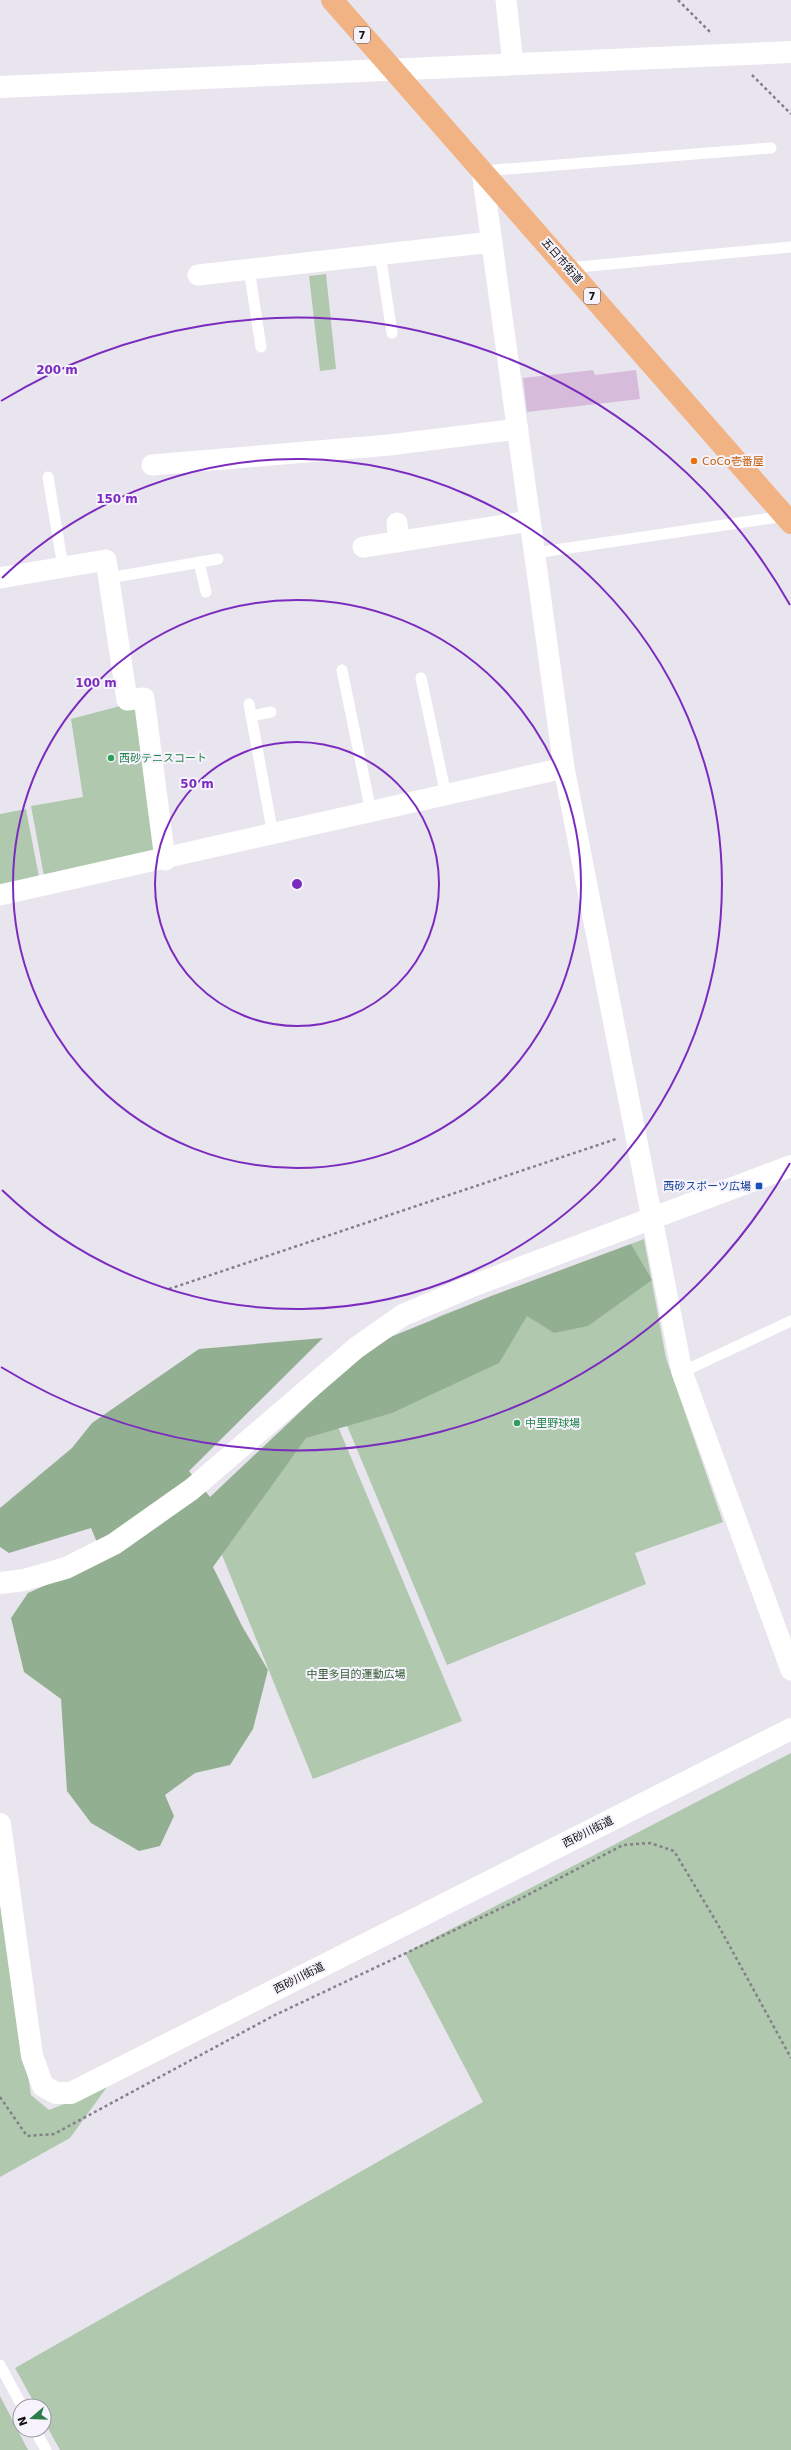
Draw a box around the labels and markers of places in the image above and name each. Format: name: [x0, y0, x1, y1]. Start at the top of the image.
place label: CoCo壱番屋: [702, 455, 764, 468]
marker: CoCo壱番屋: [689, 456, 699, 466]
place label: 西砂テニスコート: [119, 752, 207, 765]
marker: 西砂テニスコート: [106, 753, 116, 763]
centre of rings: [290, 877, 304, 891]
place label: 西砂スポーツ広場: [663, 1180, 751, 1193]
marker: 西砂スポーツ広場: [754, 1181, 764, 1191]
place label: 中里野球場: [525, 1417, 580, 1430]
marker: 中里野球場: [512, 1418, 522, 1428]

